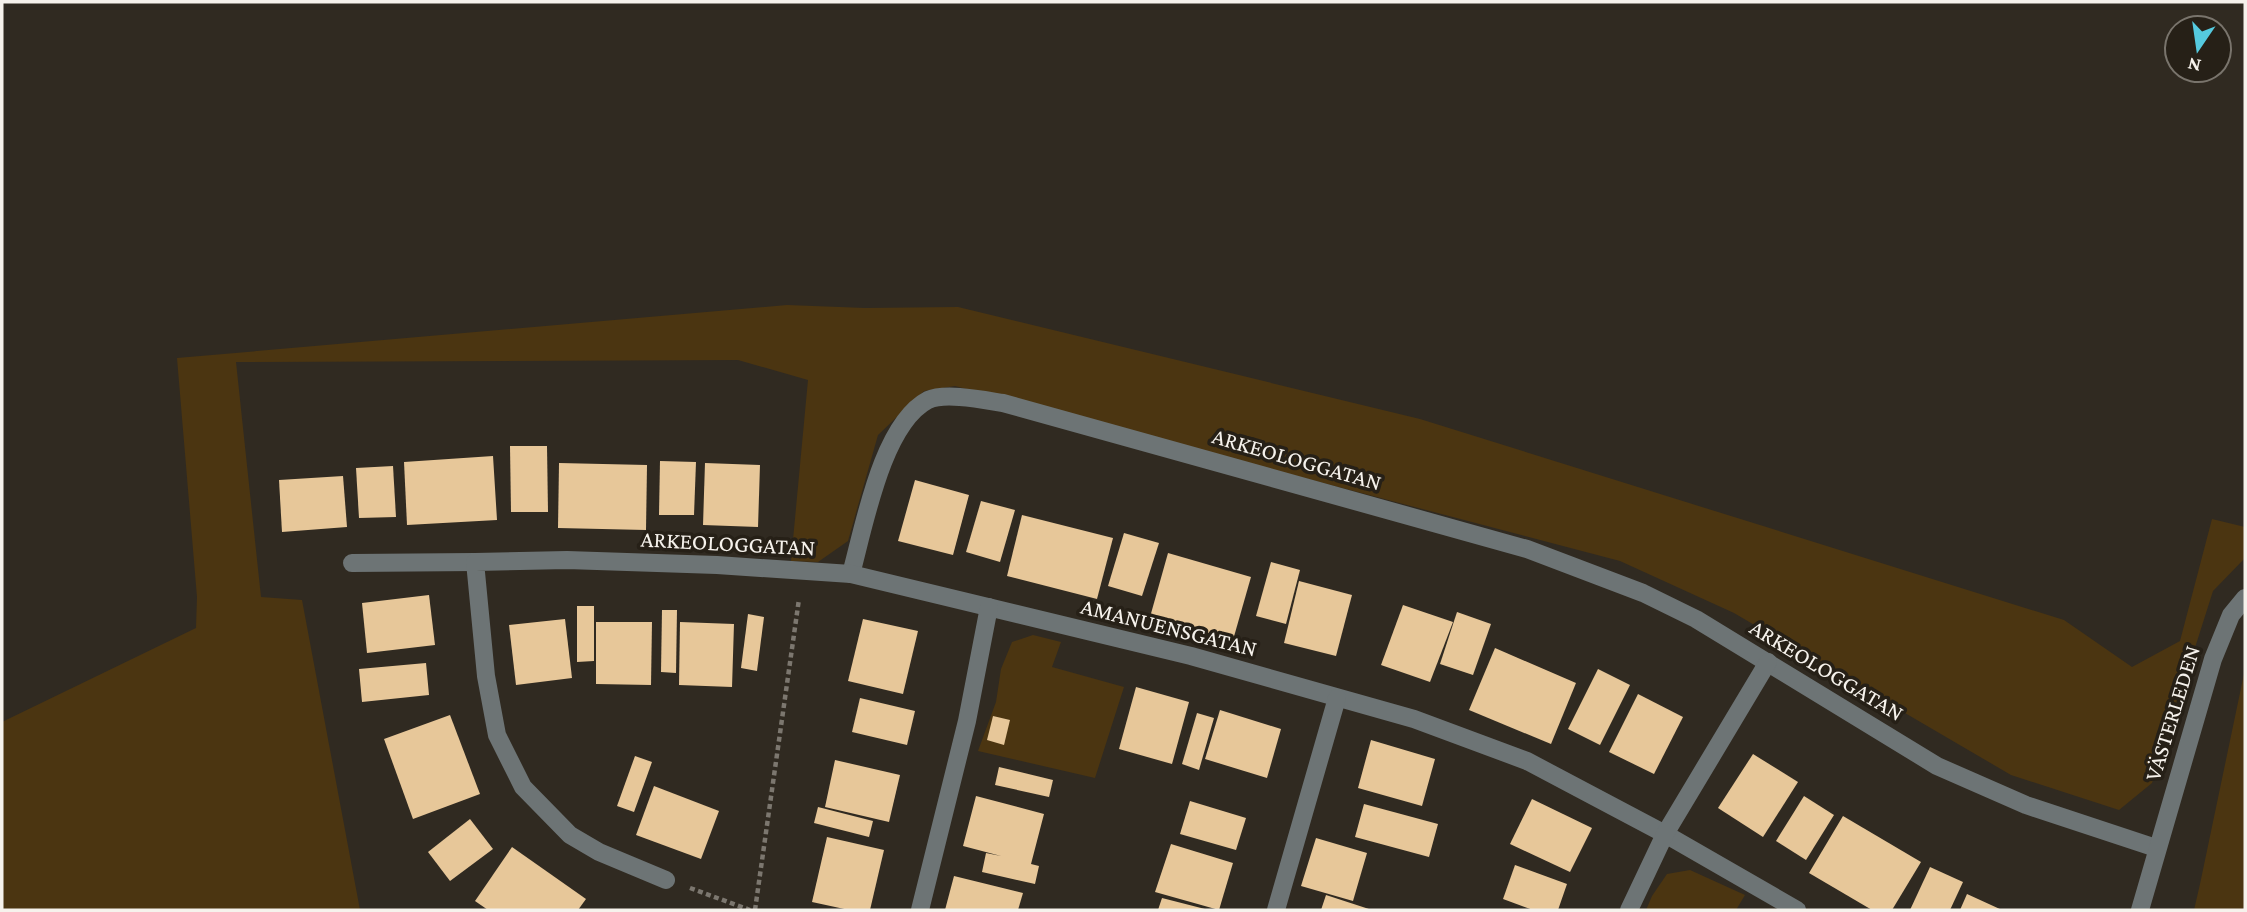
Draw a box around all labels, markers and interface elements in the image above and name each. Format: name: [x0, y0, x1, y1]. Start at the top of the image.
north arrow: [2163, 14, 2233, 84]
text: N: [2186, 53, 2203, 77]
street label: ARKEOLOGGATAN: [1209, 422, 1385, 496]
street label: ARKEOLOGGATAN: [640, 525, 816, 561]
street label: AMANUENSGATAN: [1078, 593, 1260, 661]
street label: ARKEOLOGGATAN: [1745, 614, 1909, 726]
street label: VÄSTERLEDEN: [2139, 642, 2205, 784]

